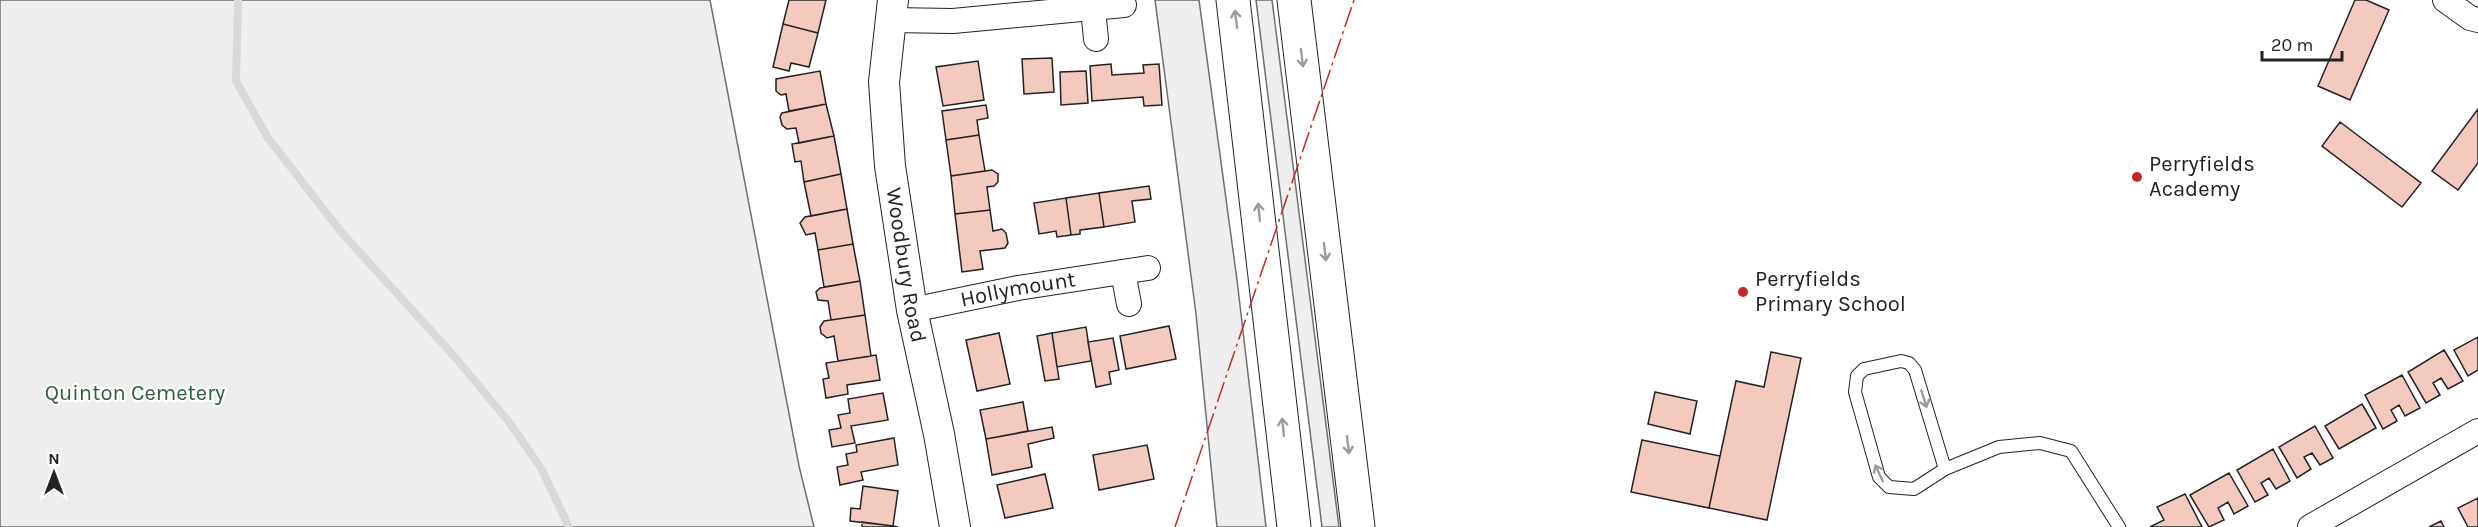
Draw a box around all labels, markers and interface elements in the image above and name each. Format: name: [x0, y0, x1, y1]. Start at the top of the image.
one-way arrow: [1230, 9, 1241, 29]
scale bar: [2262, 24, 2342, 62]
text: 20 m: [2271, 34, 2313, 56]
one-way arrow: [1297, 48, 1308, 67]
place label: Perryfields Academy: [2149, 151, 2255, 202]
marker: Perryfields Academy: [2130, 170, 2144, 184]
street label: Woodbury Road: [880, 186, 932, 345]
one-way arrow: [1253, 203, 1264, 223]
one-way arrow: [1320, 241, 1331, 261]
street label: Hollymount: [958, 266, 1077, 313]
place label: Perryfields Primary School: [1755, 266, 1906, 317]
marker: Perryfields Primary School: [1736, 285, 1750, 299]
park label: Quinton Cemetery: [45, 380, 225, 406]
one-way arrow: [1919, 389, 1930, 408]
one-way arrow: [1277, 418, 1288, 438]
one-way arrow: [1343, 435, 1354, 455]
north arrow: [24, 443, 84, 503]
text: N: [48, 449, 60, 468]
one-way arrow: [1873, 464, 1885, 482]

